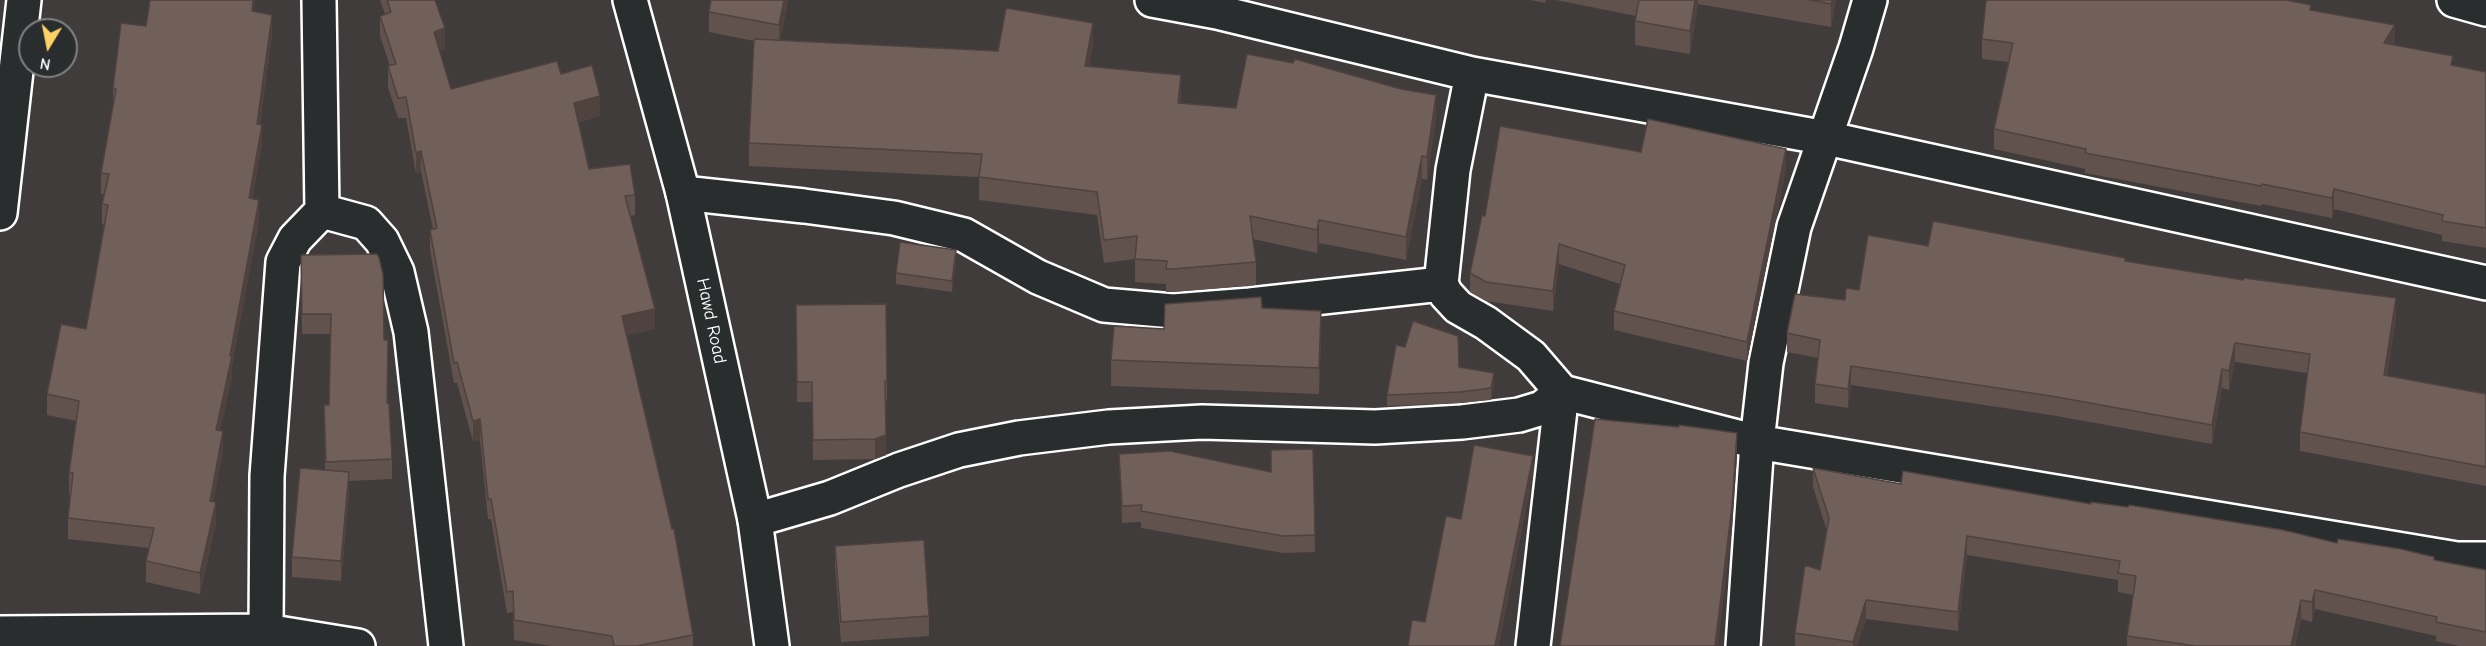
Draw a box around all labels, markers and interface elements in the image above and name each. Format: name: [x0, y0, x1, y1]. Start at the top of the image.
north arrow: [18, 18, 78, 78]
text: N: [39, 54, 52, 74]
street label: Hawd Road: [691, 276, 731, 366]

